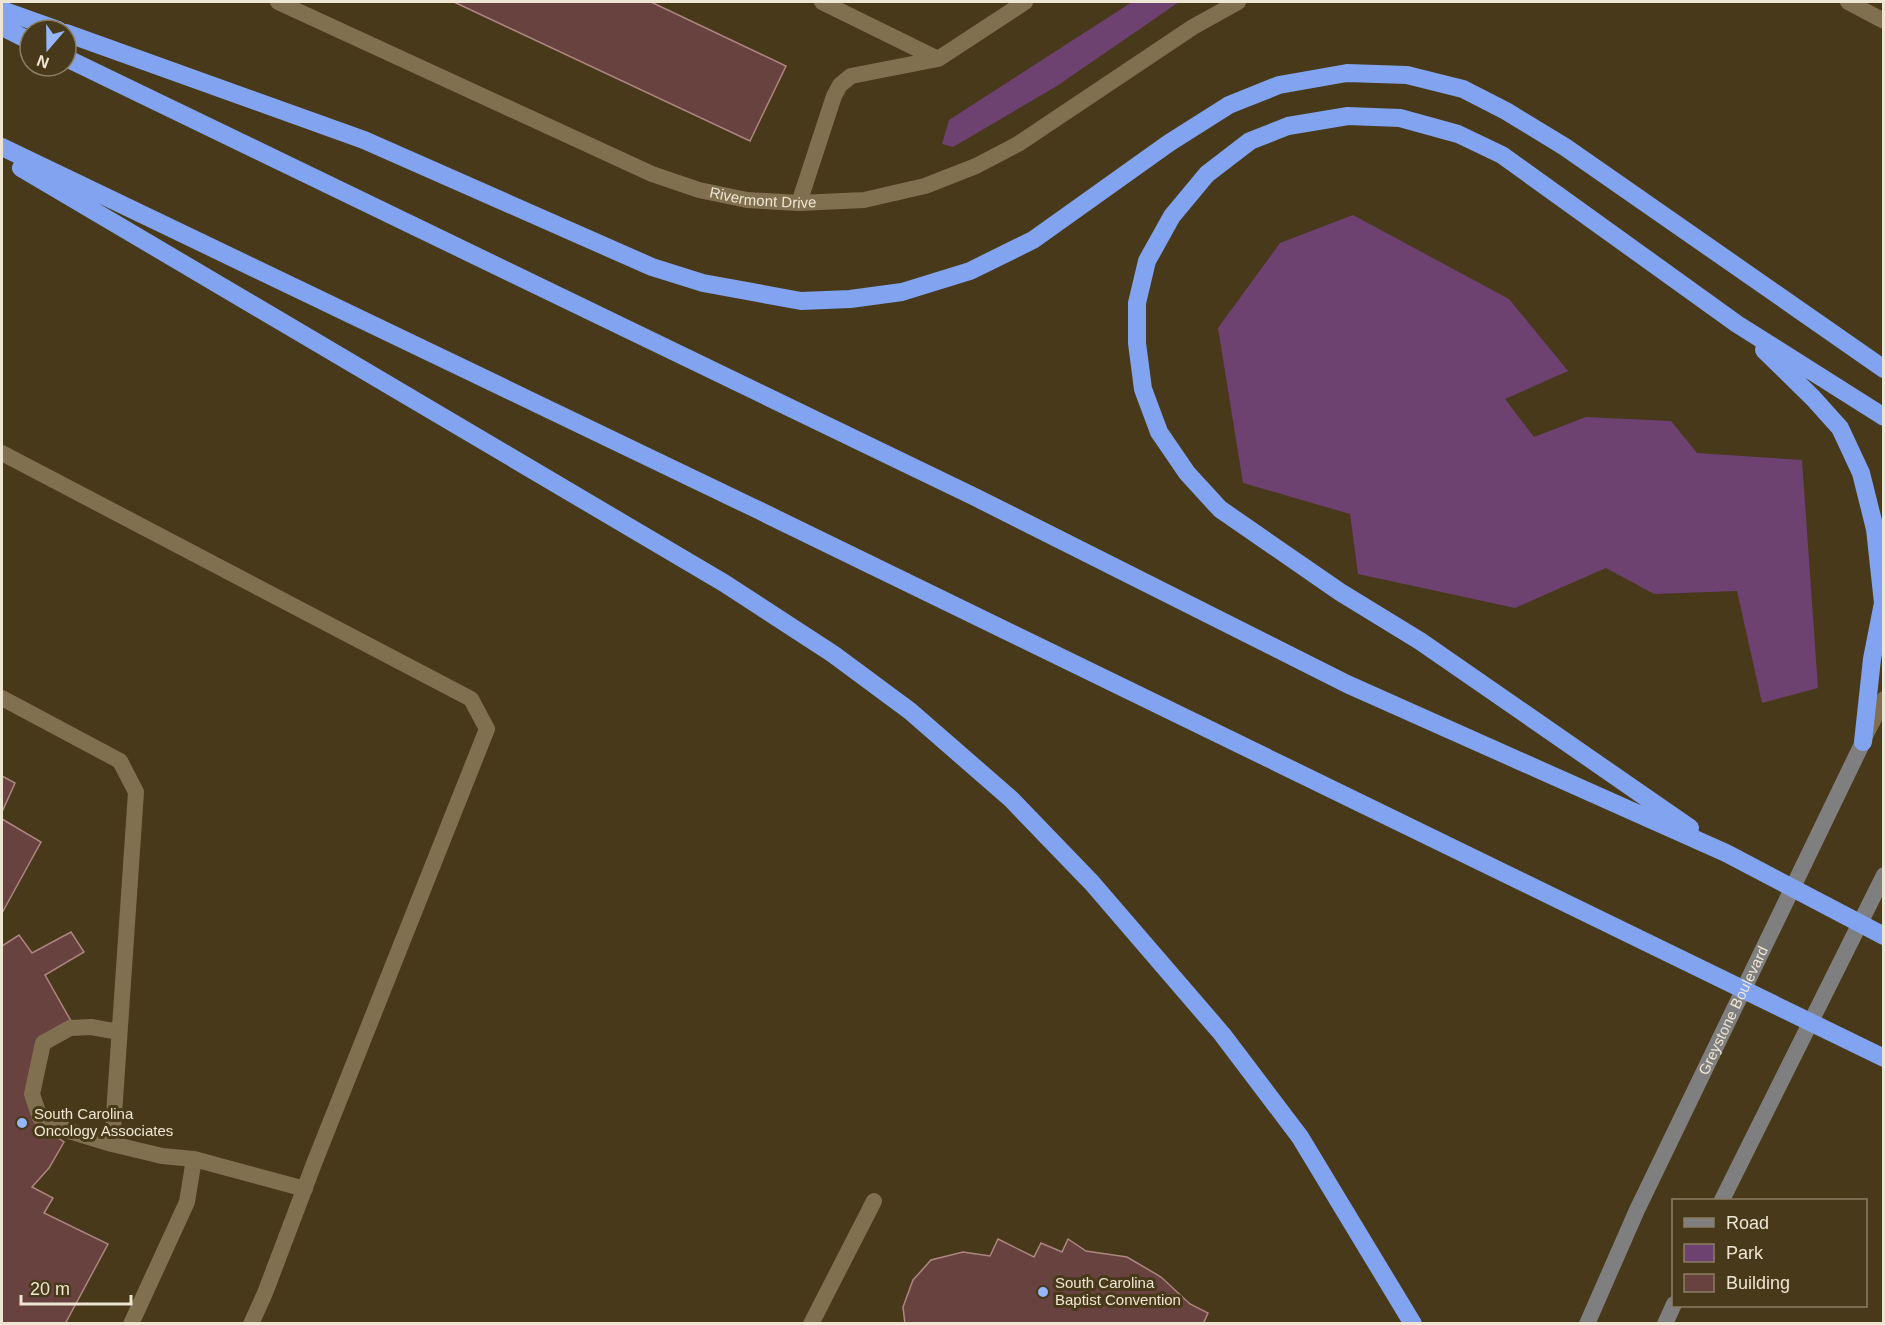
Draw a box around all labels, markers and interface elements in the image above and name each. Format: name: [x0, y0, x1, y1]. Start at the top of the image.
north arrow: [18, 18, 78, 78]
text: N: [35, 52, 51, 72]
street label: Rivermont Drive: [708, 183, 817, 211]
street label: Greystone Boulevard: [1695, 943, 1771, 1077]
place label: South Carolina Oncology Associates: [34, 1105, 173, 1139]
marker: South Carolina Oncology Associates: [15, 1116, 29, 1130]
legend: [1672, 1199, 1867, 1307]
text: Road: [1726, 1213, 1769, 1233]
text: Park: [1726, 1243, 1764, 1263]
scale bar: [21, 1268, 130, 1306]
text: Building: [1726, 1273, 1790, 1293]
place label: South Carolina Baptist Convention: [1055, 1274, 1181, 1308]
text: 20 m: [30, 1279, 70, 1299]
marker: South Carolina Baptist Convention: [1036, 1285, 1050, 1299]

